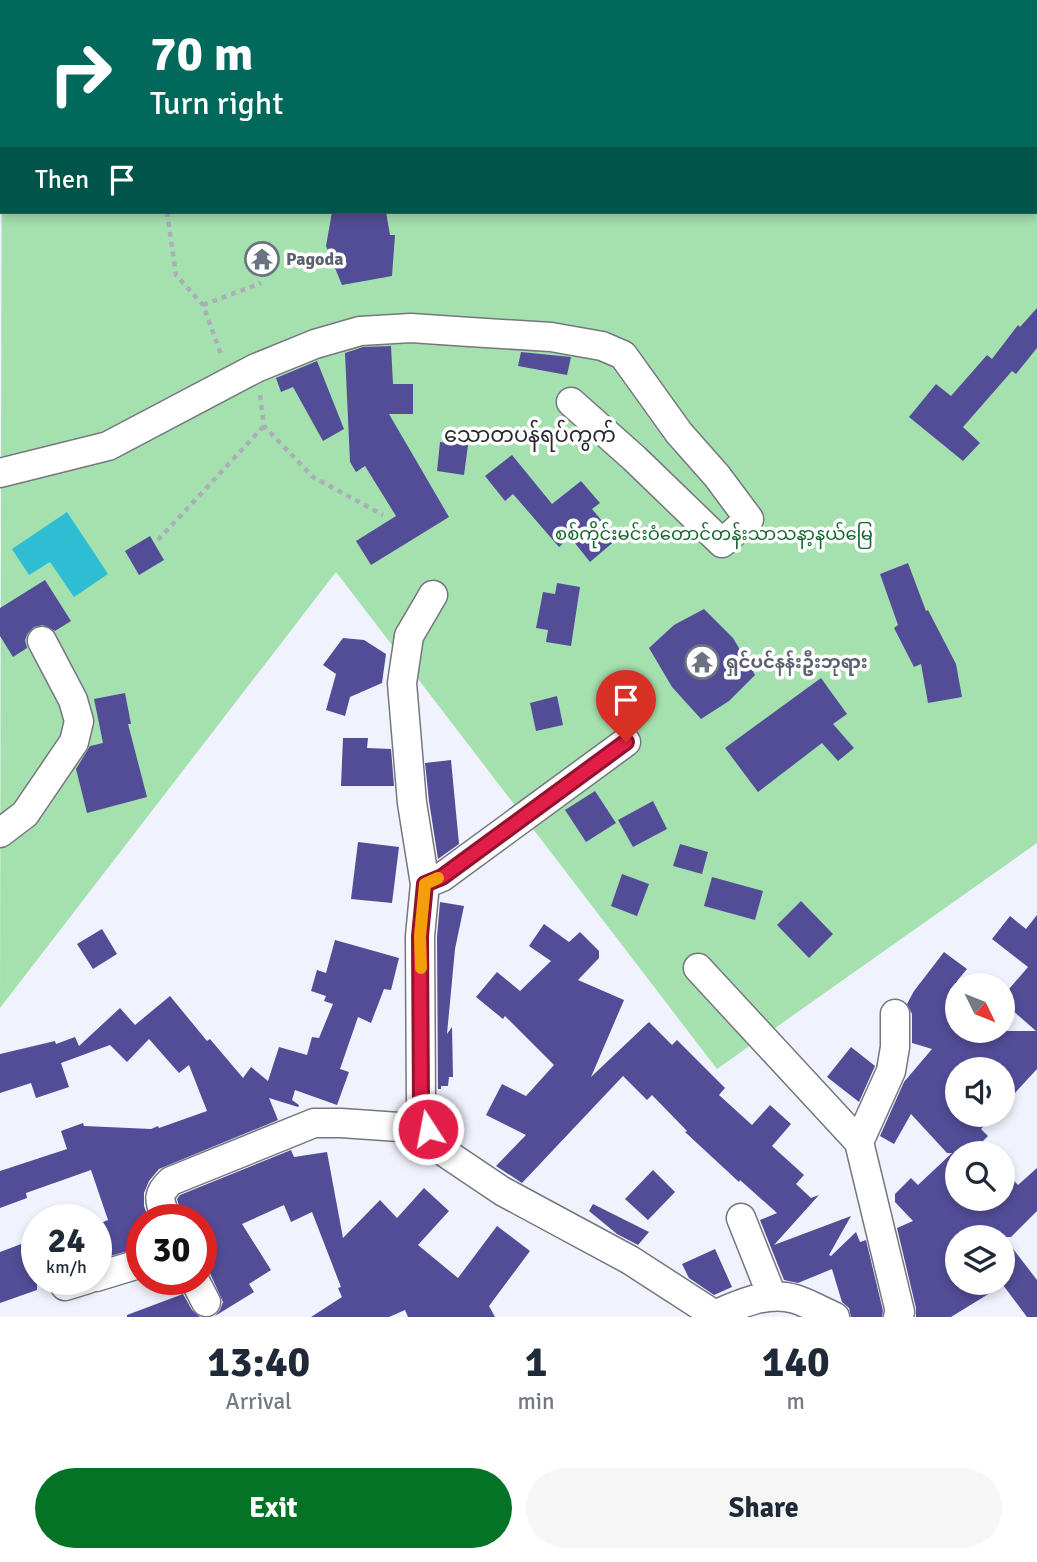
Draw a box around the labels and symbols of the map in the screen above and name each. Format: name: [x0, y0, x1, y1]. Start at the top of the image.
temple icon: Pagoda: [243, 240, 281, 278]
place label: Pagoda: [286, 248, 343, 270]
district label: သောတပန်ရပ်ကွက်: [444, 419, 616, 452]
park label: စစ်ကိုင်းမင်းဝံတောင်တန်းသာသနာ့နယ်မြေ: [555, 520, 873, 549]
temple icon: ရှင်ပင်နန်းဦးဘုရား: [683, 643, 721, 681]
place label: ရှင်ပင်နန်းဦးဘုရား: [726, 650, 868, 676]
pin: [596, 670, 656, 742]
north arrow: [945, 973, 1015, 1043]
position arrow: [391, 1092, 465, 1166]
speed limit sign: 30: [126, 1204, 217, 1295]

